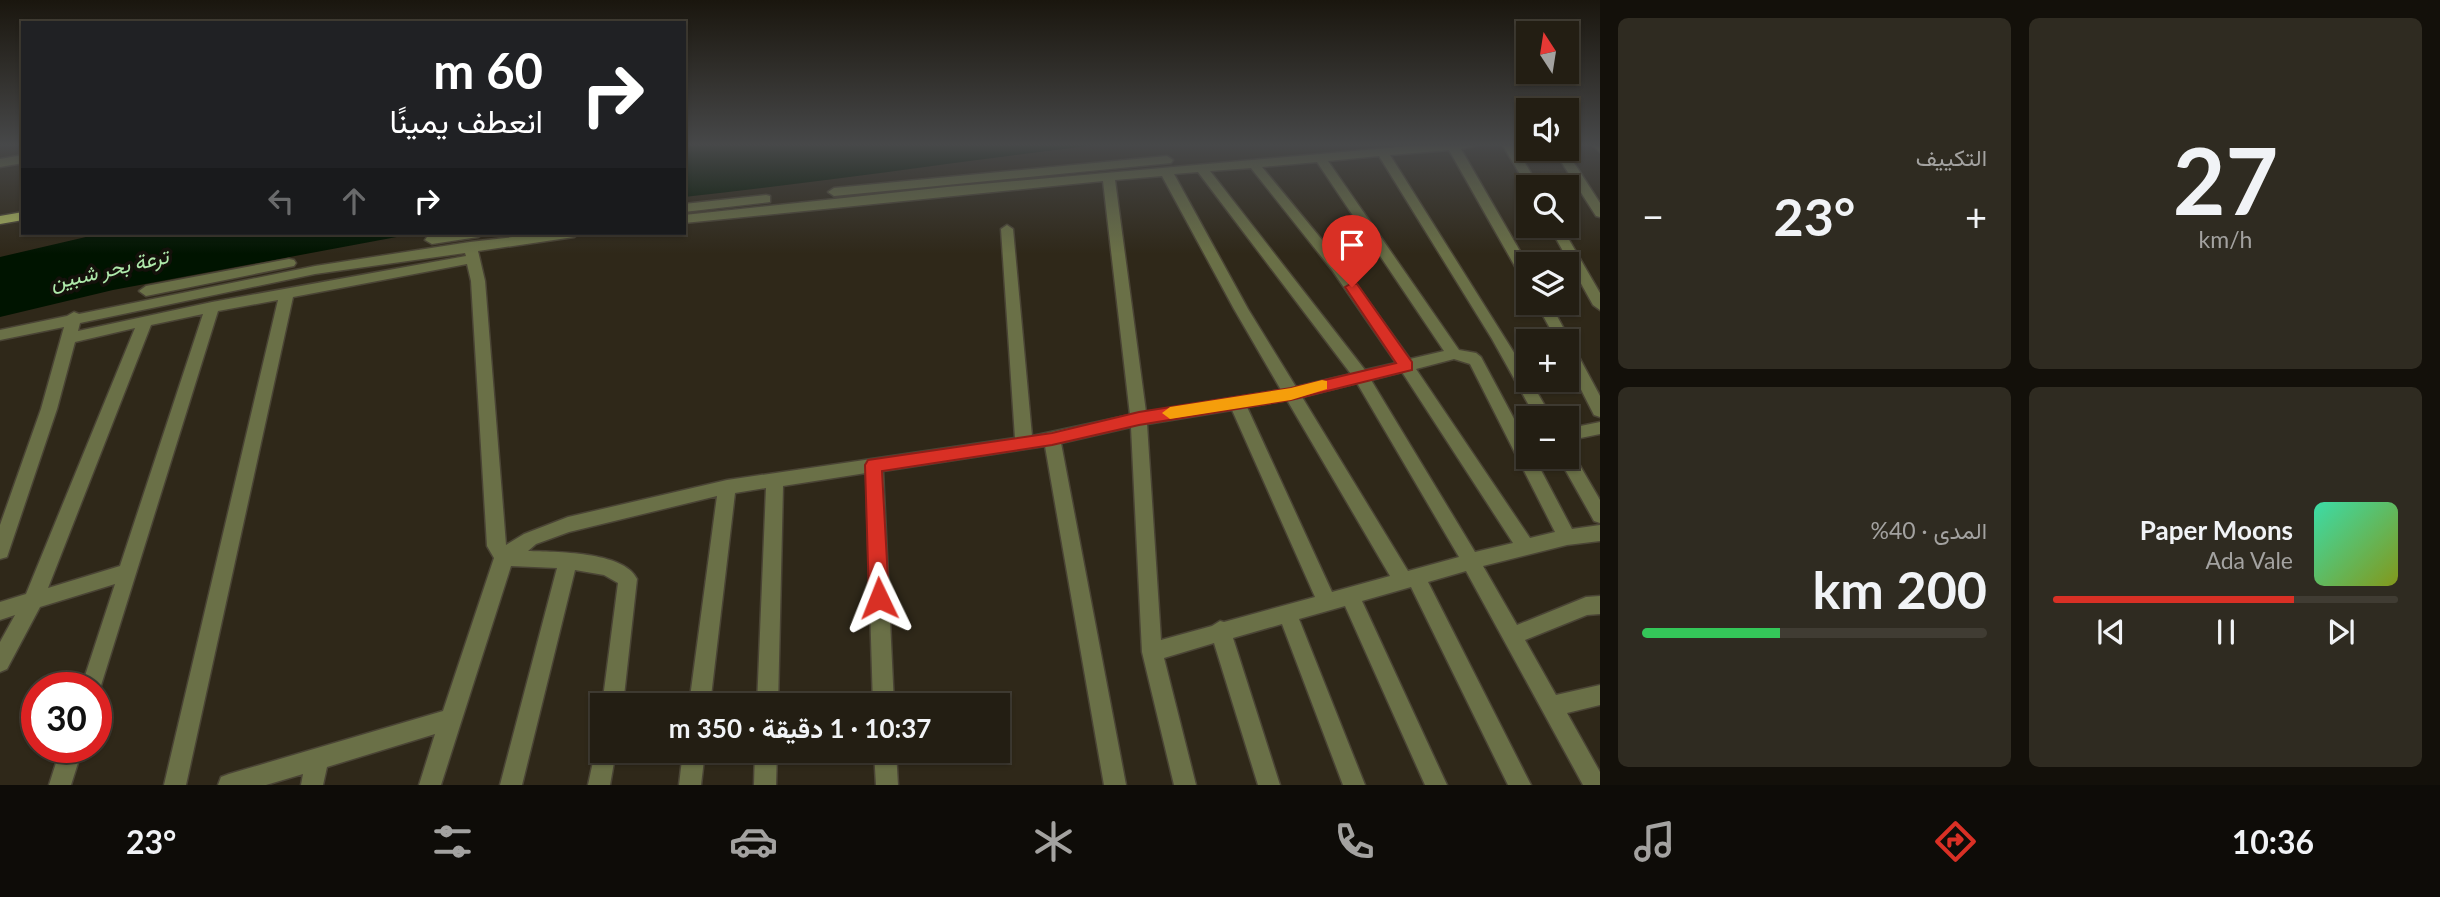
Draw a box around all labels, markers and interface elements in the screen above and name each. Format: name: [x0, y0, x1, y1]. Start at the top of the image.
north arrow: [1516, 21, 1578, 84]
map controls: [1516, 21, 1579, 469]
text: 60 m: [433, 41, 543, 99]
icon: right: [567, 49, 658, 140]
button: sound: [1516, 98, 1579, 161]
text: انعطف يمينًا: [390, 101, 543, 140]
text: 27: [2173, 125, 2278, 234]
text: التكييف: [1916, 143, 1987, 171]
button: search: [1516, 175, 1579, 238]
icon: left: [262, 182, 300, 220]
icon: ahead: [335, 182, 373, 220]
icon: right: [408, 182, 446, 220]
text: 23°: [1774, 185, 1855, 247]
text: −: [1642, 193, 1664, 239]
text: +: [1965, 193, 1987, 239]
pin: [1322, 215, 1382, 287]
text: km/h: [2199, 225, 2252, 253]
icon: arrive: [1333, 226, 1371, 264]
water label: ترعة بحر شبين: [47, 242, 173, 296]
button: layers: [1516, 252, 1579, 315]
button: +: [1516, 329, 1579, 392]
button: −: [1516, 406, 1579, 469]
text: Paper Moons: [2140, 514, 2293, 546]
text: المدى · 40%: [1871, 516, 1987, 544]
text: Ada Vale: [2205, 546, 2293, 574]
text: 200 km: [1813, 558, 1987, 620]
position arrow: [842, 561, 916, 635]
icon: previous: [2092, 613, 2130, 651]
icon: pause: [2207, 613, 2245, 651]
icon: next: [2322, 613, 2360, 651]
speed limit sign: 30: [21, 672, 112, 763]
text: 10:37 · 1 دقيقة · 350 m: [669, 712, 931, 744]
icon: filters: [428, 817, 477, 866]
icon: car: [729, 817, 778, 866]
icon: climate: [1029, 817, 1078, 866]
icon: phone: [1330, 817, 1379, 866]
icon: music: [1630, 817, 1679, 866]
icon: directions: [1931, 817, 1980, 866]
text: 23°: [126, 822, 176, 861]
text: 10:36: [2232, 822, 2314, 861]

